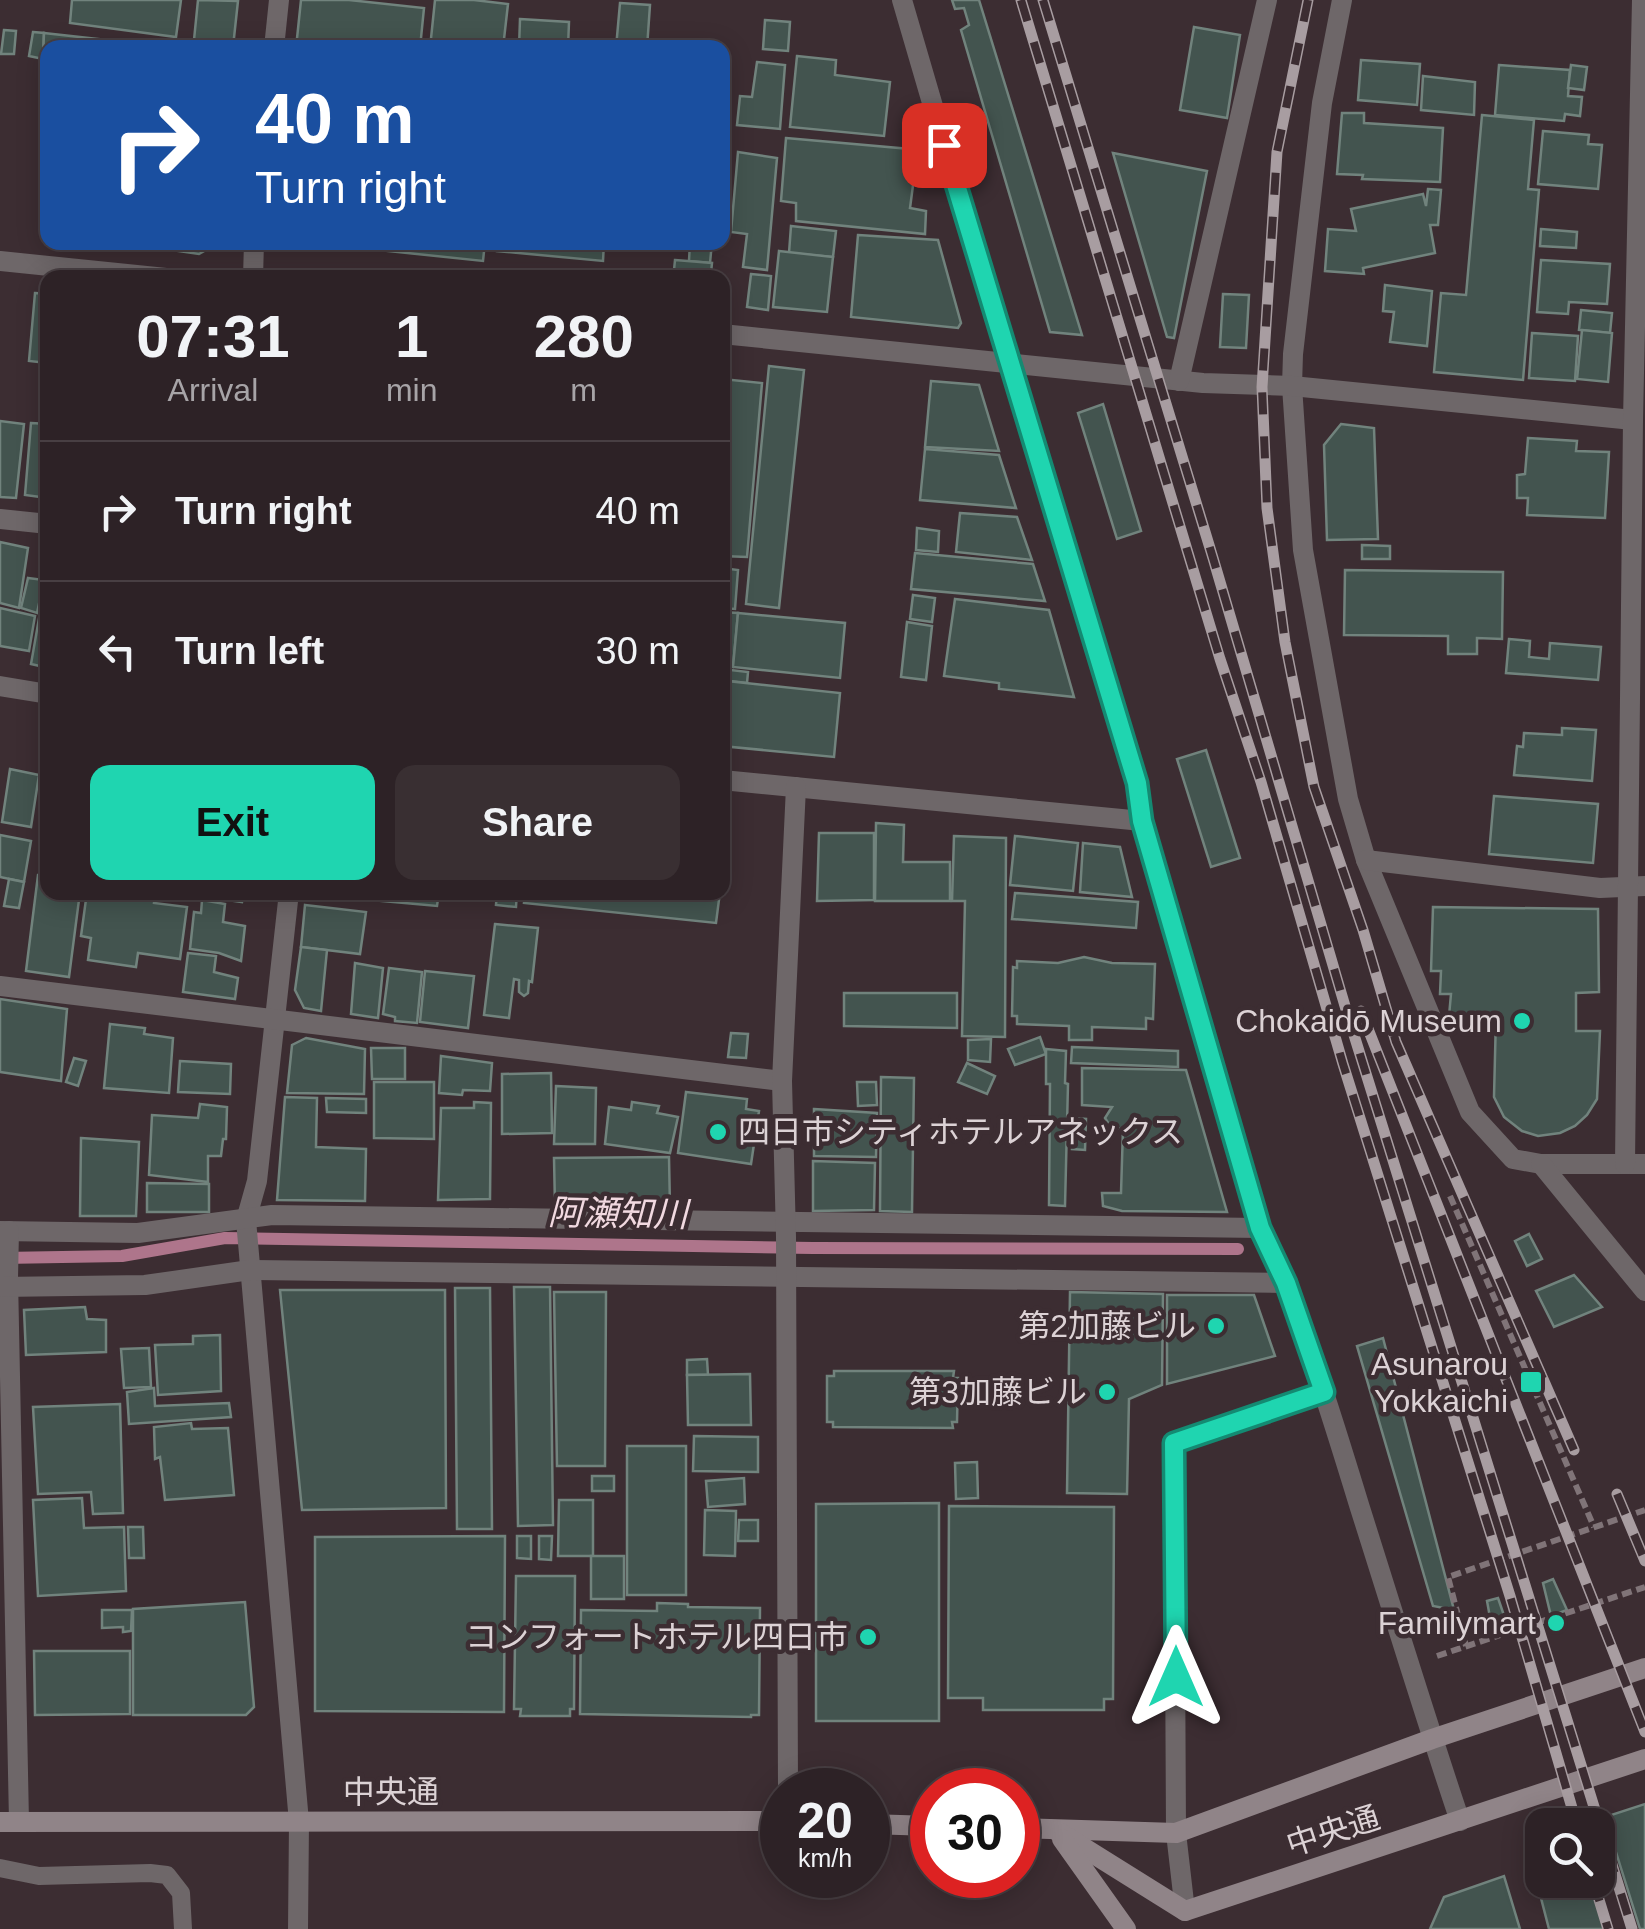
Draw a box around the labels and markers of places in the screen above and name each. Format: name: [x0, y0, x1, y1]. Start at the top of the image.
pin: [902, 103, 987, 188]
place label: Chokaidō Museum: [1235, 1003, 1502, 1039]
marker: Chokaidō Museum: [1511, 1010, 1533, 1032]
place label: 四日市シティホテルアネックス: [738, 1114, 1183, 1150]
marker: 四日市シティホテルアネックス: [707, 1121, 729, 1143]
place label: 第2加藤ビル: [1018, 1308, 1196, 1344]
marker: 第2加藤ビル: [1205, 1315, 1227, 1337]
place label: Asunarou Yokkaichi: [1371, 1346, 1508, 1419]
marker: Asunarou Yokkaichi: [1518, 1369, 1544, 1395]
place label: 第3加藤ビル: [909, 1374, 1087, 1410]
marker: 第3加藤ビル: [1096, 1381, 1118, 1403]
place label: Familymart: [1378, 1605, 1536, 1641]
marker: Familymart: [1545, 1612, 1567, 1634]
place label: コンフォートホテル四日市: [465, 1619, 848, 1655]
marker: コンフォートホテル四日市: [857, 1626, 879, 1648]

